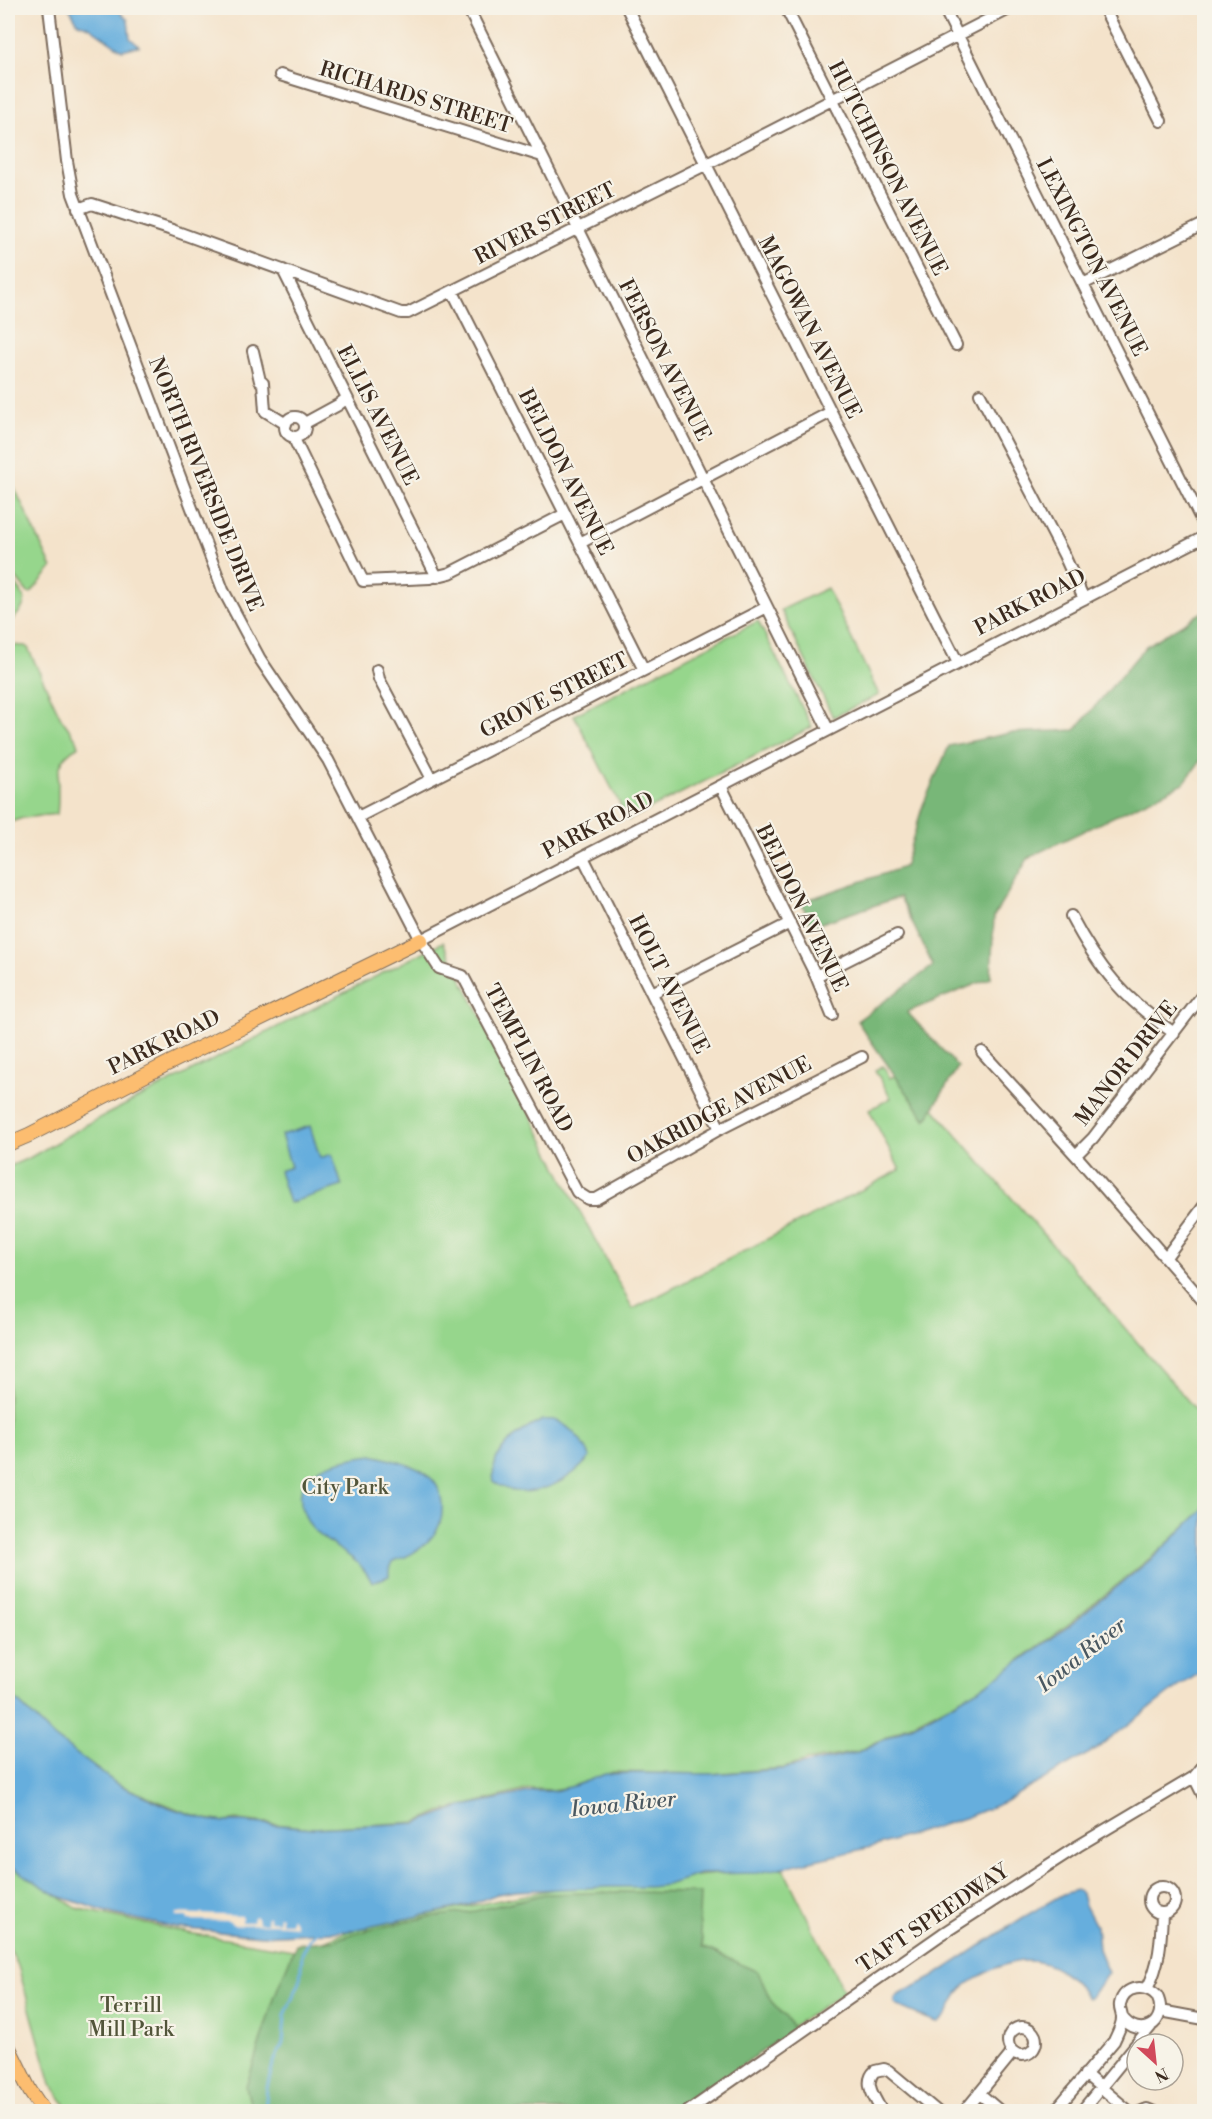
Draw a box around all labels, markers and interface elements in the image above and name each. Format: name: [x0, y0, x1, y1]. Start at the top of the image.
street label: RICHARDS STREET: [316, 56, 515, 140]
street label: HUTCHINSON AVENUE: [822, 57, 953, 280]
street label: LEXINGTON AVENUE: [1030, 154, 1152, 361]
street label: RIVER STREET: [470, 177, 621, 271]
street label: MAGOWAN AVENUE: [752, 232, 866, 423]
street label: FERSON AVENUE: [612, 275, 716, 446]
street label: ELLIS AVENUE: [331, 341, 424, 490]
street label: NORTH RIVERSIDE DRIVE: [142, 353, 268, 615]
street label: BELDON AVENUE: [512, 384, 618, 560]
street label: PARK ROAD: [970, 564, 1090, 642]
street label: GROVE STREET: [476, 647, 633, 745]
street label: PARK ROAD: [538, 787, 658, 865]
street label: BELDON AVENUE: [749, 820, 853, 996]
street label: HOLT AVENUE: [622, 911, 714, 1058]
street label: TEMPLIN ROAD: [478, 980, 578, 1137]
street label: MANOR DRIVE: [1070, 996, 1184, 1131]
street label: PARK ROAD: [104, 1005, 225, 1081]
street label: OAKRIDGE AVENUE: [623, 1051, 816, 1171]
park label: City Park: [302, 1475, 389, 1501]
water label: Iowa River: [1031, 1612, 1132, 1699]
water label: Iowa River: [568, 1785, 678, 1824]
street label: TAFT SPEEDWAY: [853, 1858, 1015, 1979]
park label: Terrill Mill Park: [88, 1993, 175, 2043]
north arrow: [1125, 2032, 1185, 2092]
text: N: [1151, 2063, 1172, 2086]

